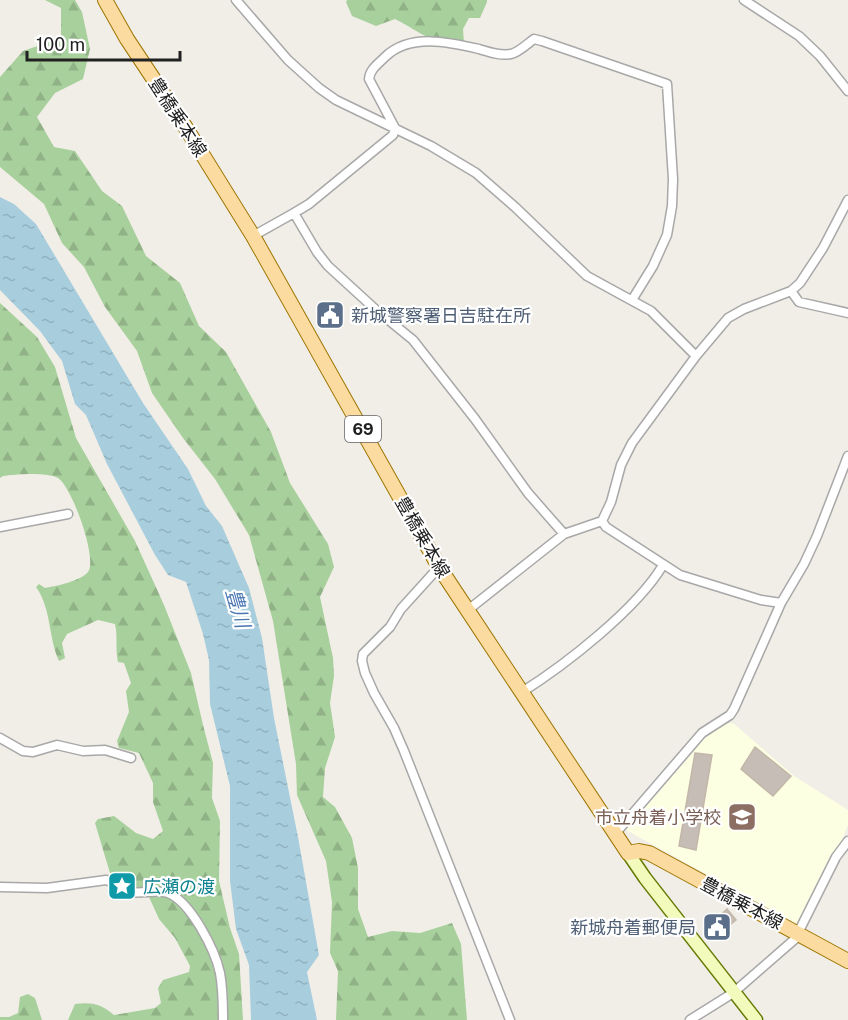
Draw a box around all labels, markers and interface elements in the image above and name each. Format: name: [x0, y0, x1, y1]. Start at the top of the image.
scale bar: [27, 24, 180, 62]
text: 100 m: [36, 34, 85, 55]
street label: 豊橋乗本線: [145, 74, 211, 160]
public building icon: 新城警察署日吉駐在所: [314, 299, 346, 331]
place label: 新城警察署日吉駐在所: [351, 305, 531, 326]
road number: 69: [345, 416, 381, 442]
street label: 豊橋乗本線: [391, 493, 455, 581]
water label: 豊川: [221, 585, 256, 632]
school or university icon: 市立舟着小学校: [726, 801, 758, 833]
place label: 市立舟着小学校: [595, 807, 721, 828]
place icon: 広瀬の渡: [106, 870, 138, 902]
street label: 豊橋乗本線: [697, 873, 787, 933]
place label: 広瀬の渡: [143, 876, 215, 897]
public building icon: 新城舟着郵便局: [701, 911, 733, 943]
place label: 新城舟着郵便局: [570, 917, 696, 938]

